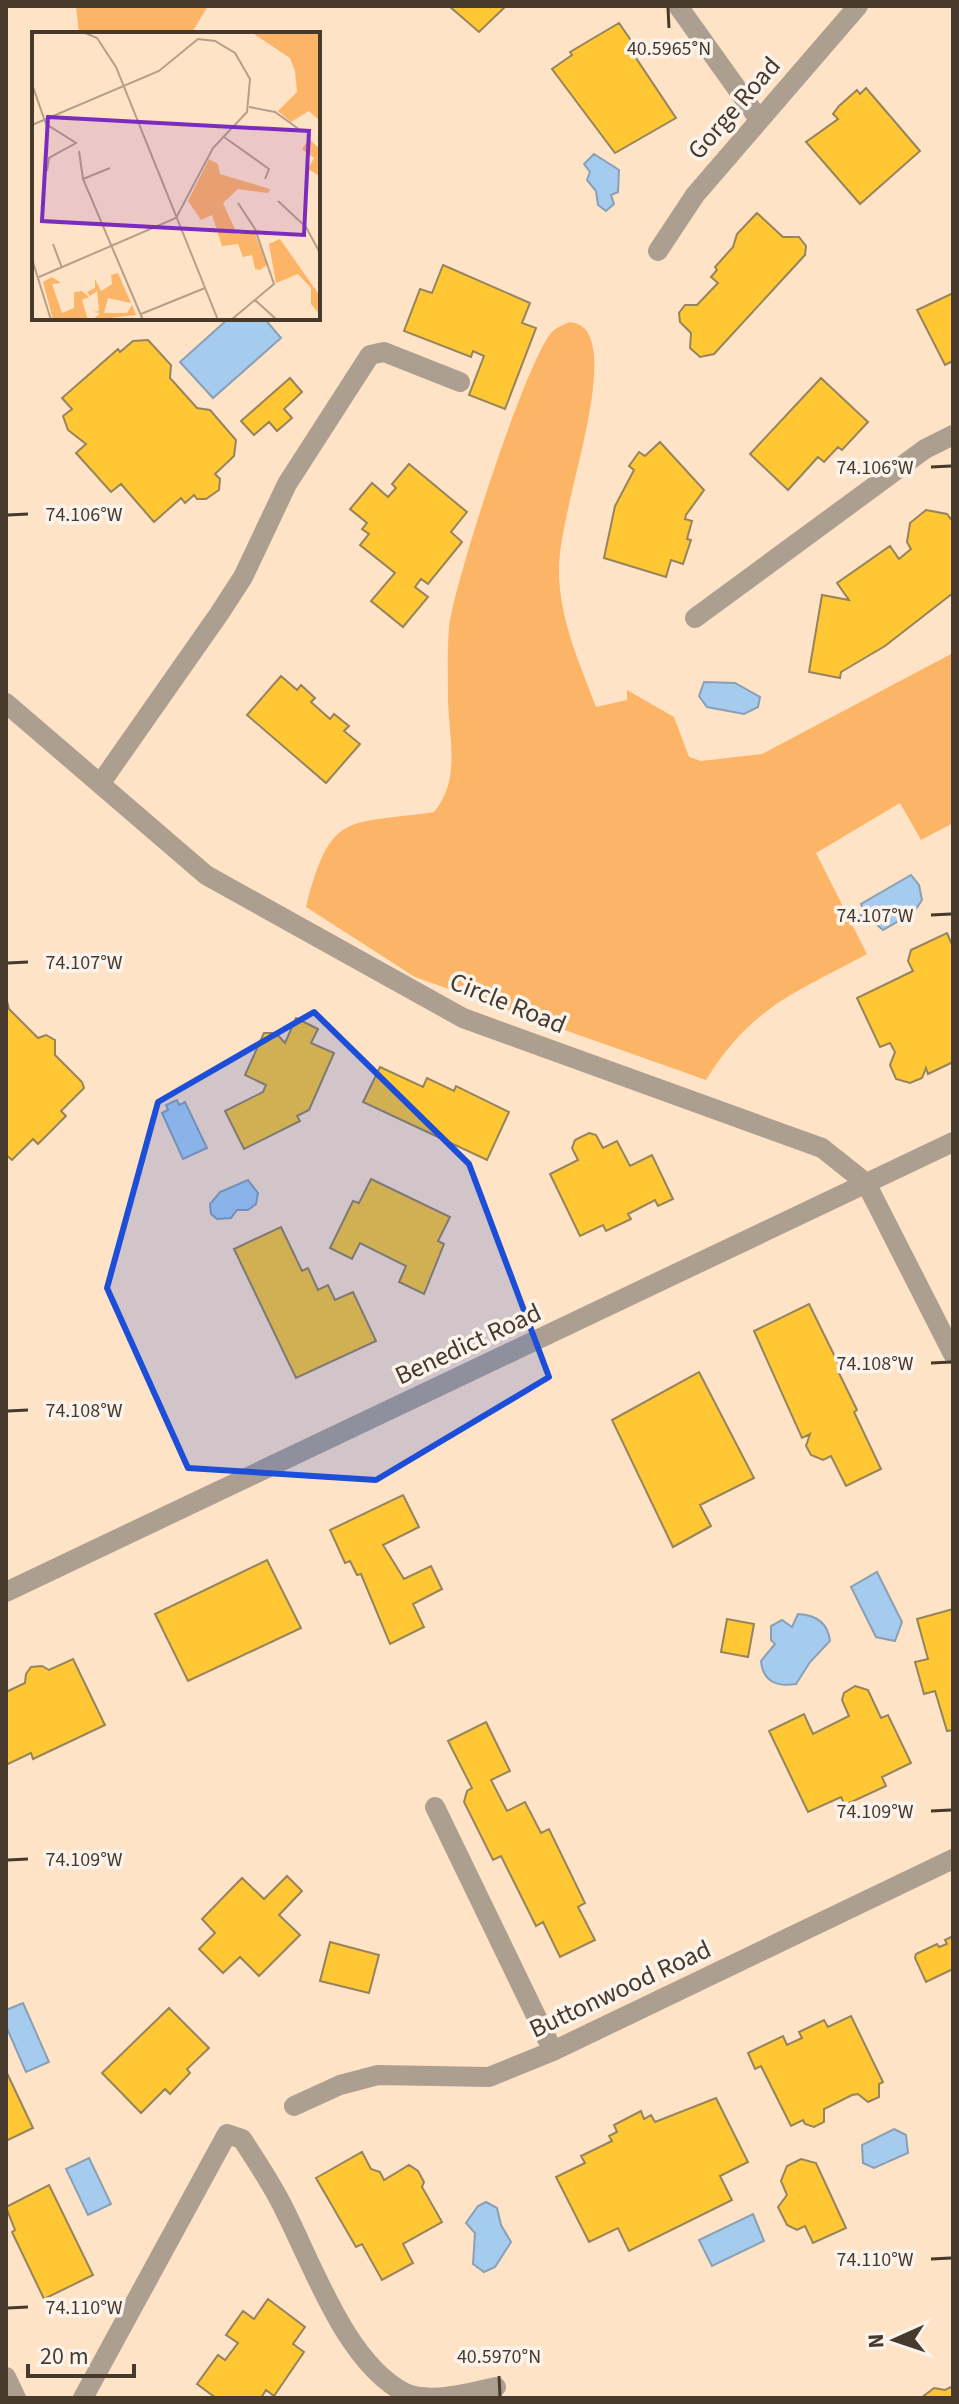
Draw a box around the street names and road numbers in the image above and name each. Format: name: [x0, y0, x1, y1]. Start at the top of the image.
street label: Gorge Road: [679, 48, 789, 168]
street label: Circle Road: [444, 963, 572, 1043]
street label: Benedict Road: [389, 1294, 547, 1394]
street label: Buttonwood Road: [523, 1931, 717, 2047]

